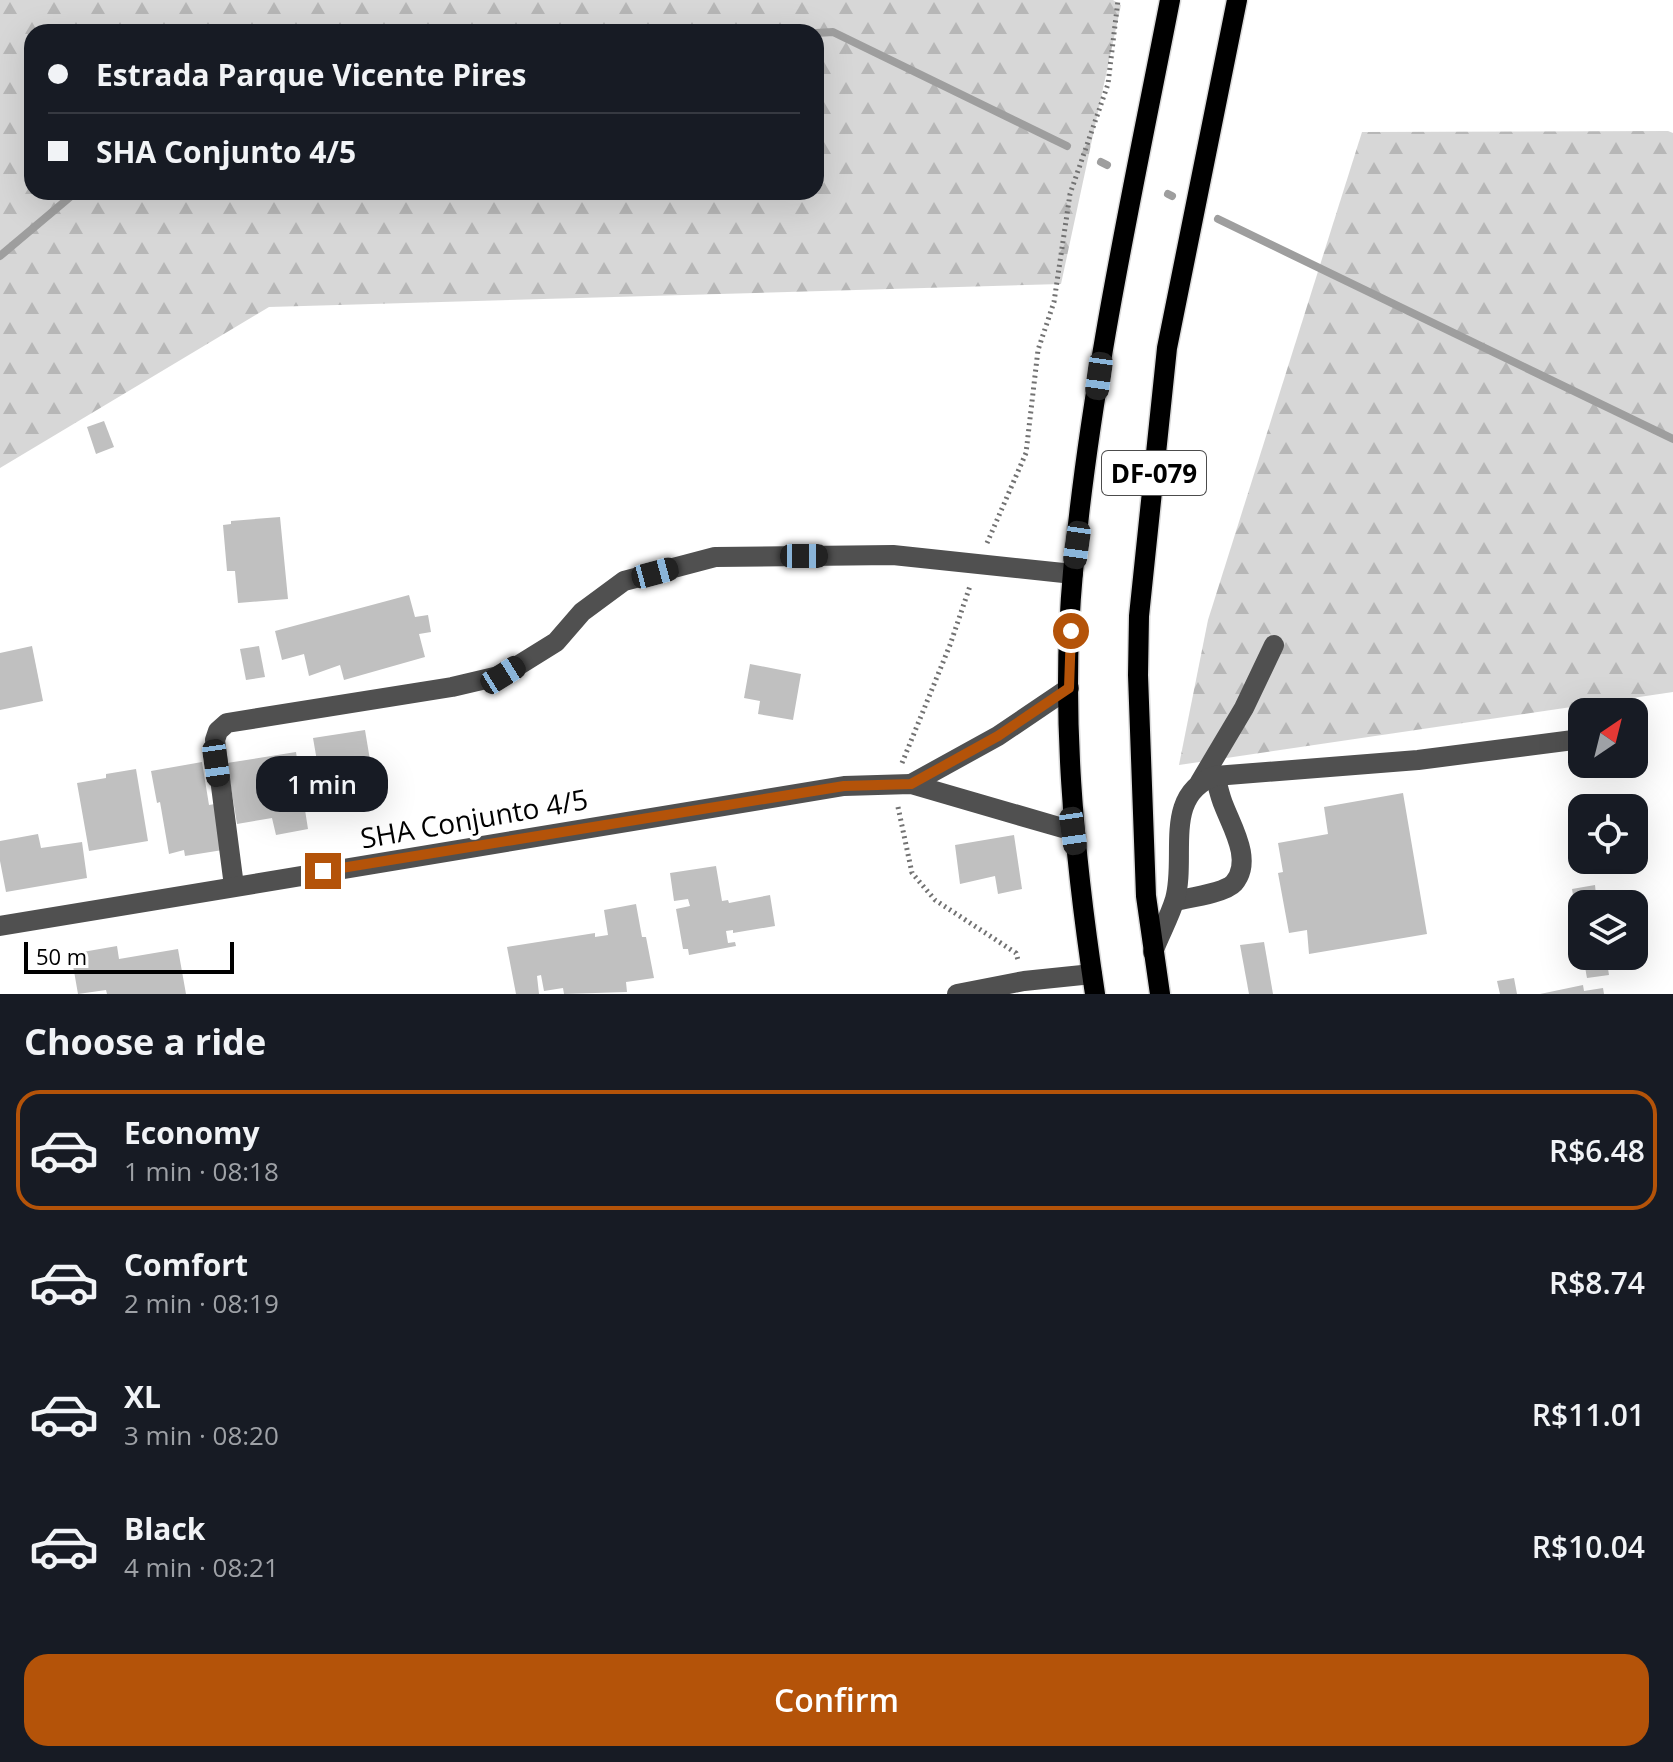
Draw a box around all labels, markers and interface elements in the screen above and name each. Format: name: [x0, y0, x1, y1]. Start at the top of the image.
text: Estrada Parque Vicente Pires: [96, 54, 527, 95]
text: SHA Conjunto 4/5: [96, 131, 356, 172]
car: [1084, 351, 1114, 401]
road number: DF-079: [1102, 451, 1206, 495]
car: [1062, 520, 1092, 570]
car: [780, 544, 828, 568]
car: [629, 555, 681, 591]
route start: [1053, 613, 1089, 649]
car: [476, 652, 530, 698]
north arrow: [1568, 698, 1648, 778]
map controls: [1568, 698, 1648, 970]
car: [201, 738, 231, 788]
callout: 1 min: [257, 755, 389, 811]
text: 1 min: [287, 766, 357, 802]
street label: SHA Conjunto 4/5: [357, 779, 591, 857]
button: locate: [1568, 794, 1648, 874]
car: [1058, 806, 1088, 856]
route end: [305, 853, 341, 889]
button: layers: [1568, 890, 1648, 970]
scale bar: [24, 938, 234, 974]
text: 50 m: [36, 941, 87, 971]
text: Choose a ride: [24, 1017, 266, 1066]
text: Economy: [124, 1112, 260, 1153]
icon: car: [28, 1114, 100, 1186]
text: R$6.48: [1549, 1130, 1645, 1171]
text: 1 min · 08:18: [124, 1153, 279, 1189]
text: Comfort: [124, 1244, 248, 1285]
icon: car: [28, 1246, 100, 1318]
text: R$8.74: [1549, 1262, 1645, 1303]
text: 2 min · 08:19: [124, 1285, 279, 1321]
text: XL: [124, 1376, 161, 1417]
icon: car: [28, 1378, 100, 1450]
text: R$11.01: [1532, 1394, 1645, 1435]
text: 3 min · 08:20: [124, 1417, 279, 1453]
text: Black: [124, 1508, 205, 1549]
icon: car: [28, 1510, 100, 1582]
text: R$10.04: [1532, 1526, 1645, 1567]
text: 4 min · 08:21: [124, 1549, 279, 1585]
button: Confirm: [24, 1654, 1649, 1746]

